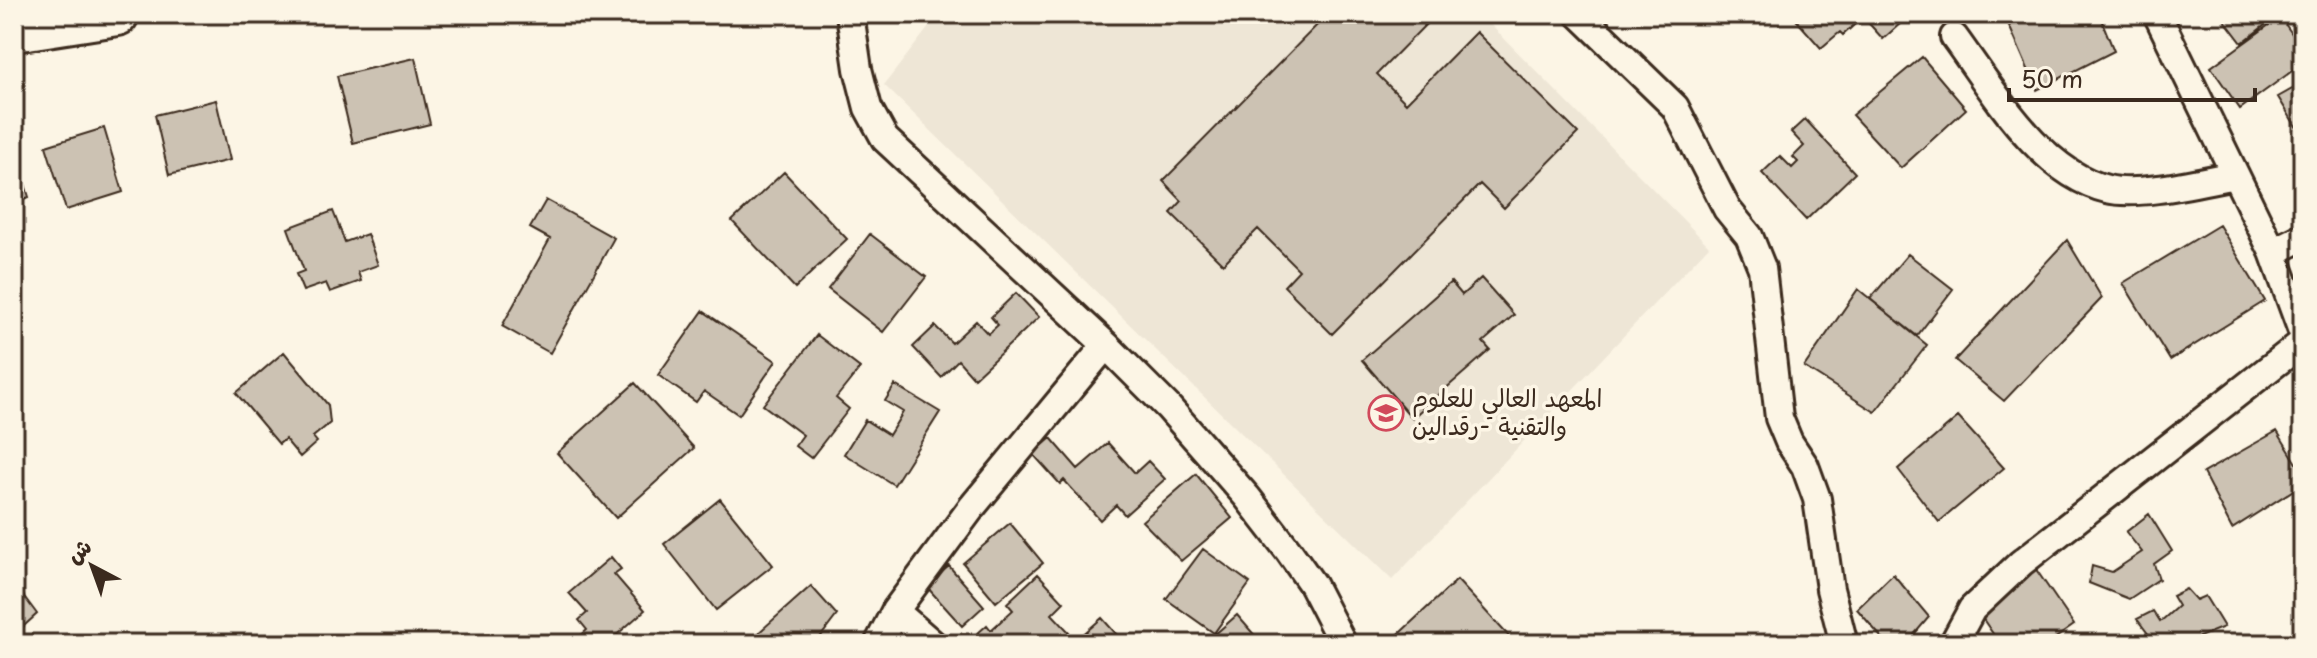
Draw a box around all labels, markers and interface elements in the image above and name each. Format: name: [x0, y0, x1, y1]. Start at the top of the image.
scale bar: [2009, 52, 2255, 102]
text: 50 m: [2021, 60, 2083, 96]
place label: المعهد العالي للعلوم والتقنية -رقدالين: [1412, 379, 1602, 443]
school or university icon: المعهد العالي للعلوم والتقنية -رقدالين: [1367, 394, 1405, 432]
north arrow: [52, 526, 132, 606]
text: ش: [58, 529, 98, 570]

